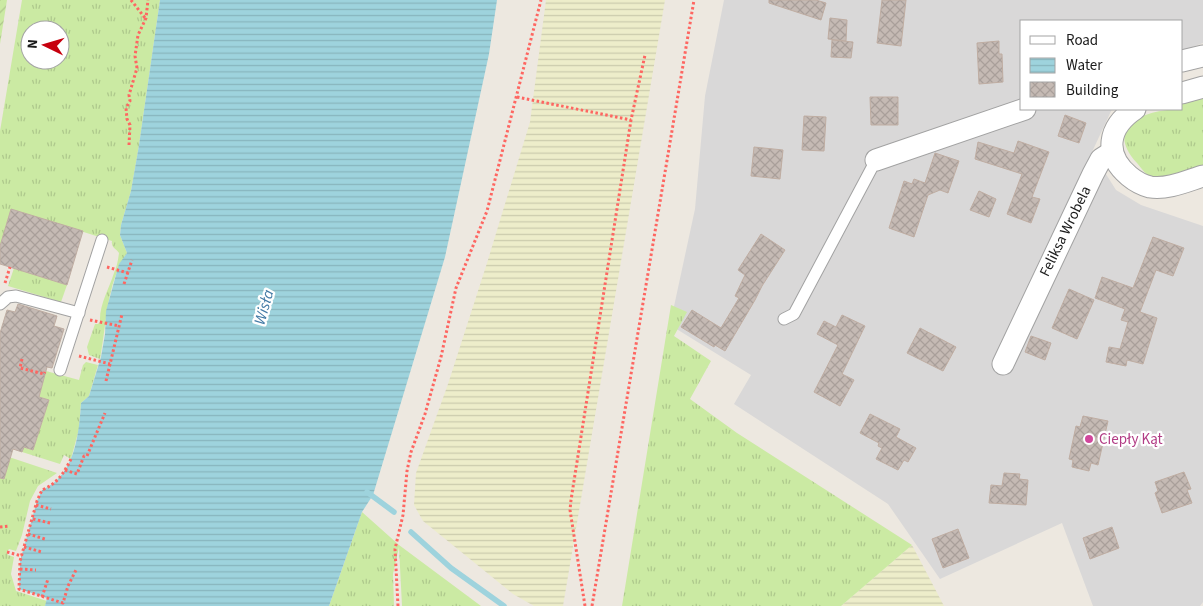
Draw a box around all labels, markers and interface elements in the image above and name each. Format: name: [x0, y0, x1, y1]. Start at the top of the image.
north arrow: [20, 20, 70, 70]
legend: [1020, 20, 1183, 110]
text: Road: [1066, 30, 1098, 51]
text: N: [23, 38, 43, 49]
text: Water: [1066, 55, 1103, 76]
text: Building: [1066, 80, 1119, 101]
street label: Feliksa Wrobela: [1034, 182, 1096, 280]
water label: Wisła: [248, 287, 280, 327]
place label: Ciepły Kąt: [1099, 429, 1163, 450]
marker: Ciepły Kąt: [1083, 433, 1095, 445]

